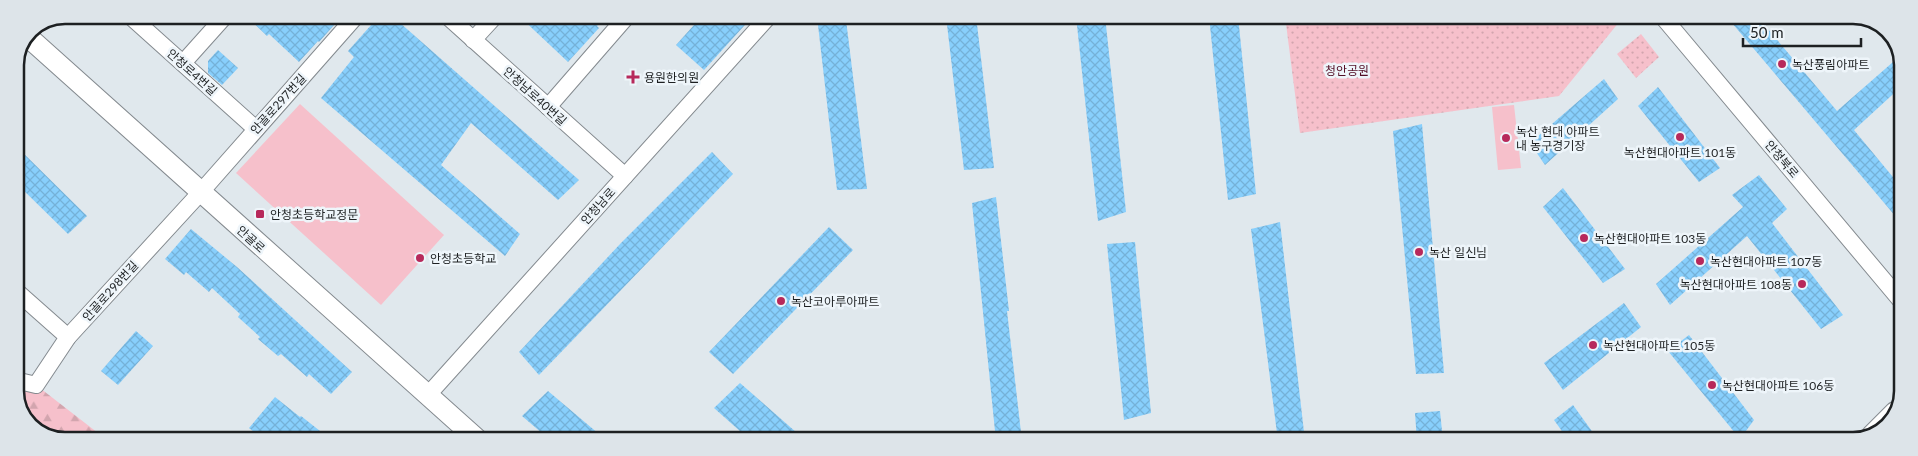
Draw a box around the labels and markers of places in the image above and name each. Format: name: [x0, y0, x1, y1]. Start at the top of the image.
place label: 녹산풍림아파트: [1792, 57, 1869, 72]
marker: 녹산풍림아파트: [1776, 58, 1788, 70]
marker: 용원한의원: [626, 70, 640, 84]
place label: 용원한의원: [644, 70, 699, 85]
place label: 녹산 현대 아파트 내 농구경기장: [1516, 124, 1599, 153]
marker: 녹산현대아파트 101동: [1674, 131, 1686, 143]
marker: 녹산 현대 아파트 내 농구경기장: [1500, 132, 1512, 144]
place label: 녹산현대아파트 101동: [1624, 145, 1736, 160]
place label: 안청초등학교정문: [270, 207, 358, 222]
marker: 안청초등학교정문: [254, 208, 266, 220]
place label: 녹산현대아파트 103동: [1594, 231, 1706, 246]
marker: 녹산현대아파트 103동: [1578, 232, 1590, 244]
place label: 녹산 일신님: [1429, 245, 1487, 260]
marker: 녹산 일신님: [1413, 246, 1425, 258]
place label: 안청초등학교: [430, 251, 496, 266]
marker: 안청초등학교: [414, 252, 426, 264]
place label: 녹산현대아파트 107동: [1710, 254, 1822, 269]
marker: 녹산현대아파트 107동: [1694, 255, 1706, 267]
place label: 녹산현대아파트 108동: [1680, 277, 1792, 292]
marker: 녹산현대아파트 108동: [1796, 278, 1808, 290]
place label: 녹산코아루아파트: [791, 294, 879, 309]
marker: 녹산코아루아파트: [775, 295, 787, 307]
place label: 녹산현대아파트 105동: [1603, 338, 1715, 353]
marker: 녹산현대아파트 105동: [1587, 339, 1599, 351]
place label: 녹산현대아파트 106동: [1722, 378, 1834, 393]
marker: 녹산현대아파트 106동: [1706, 379, 1718, 391]

